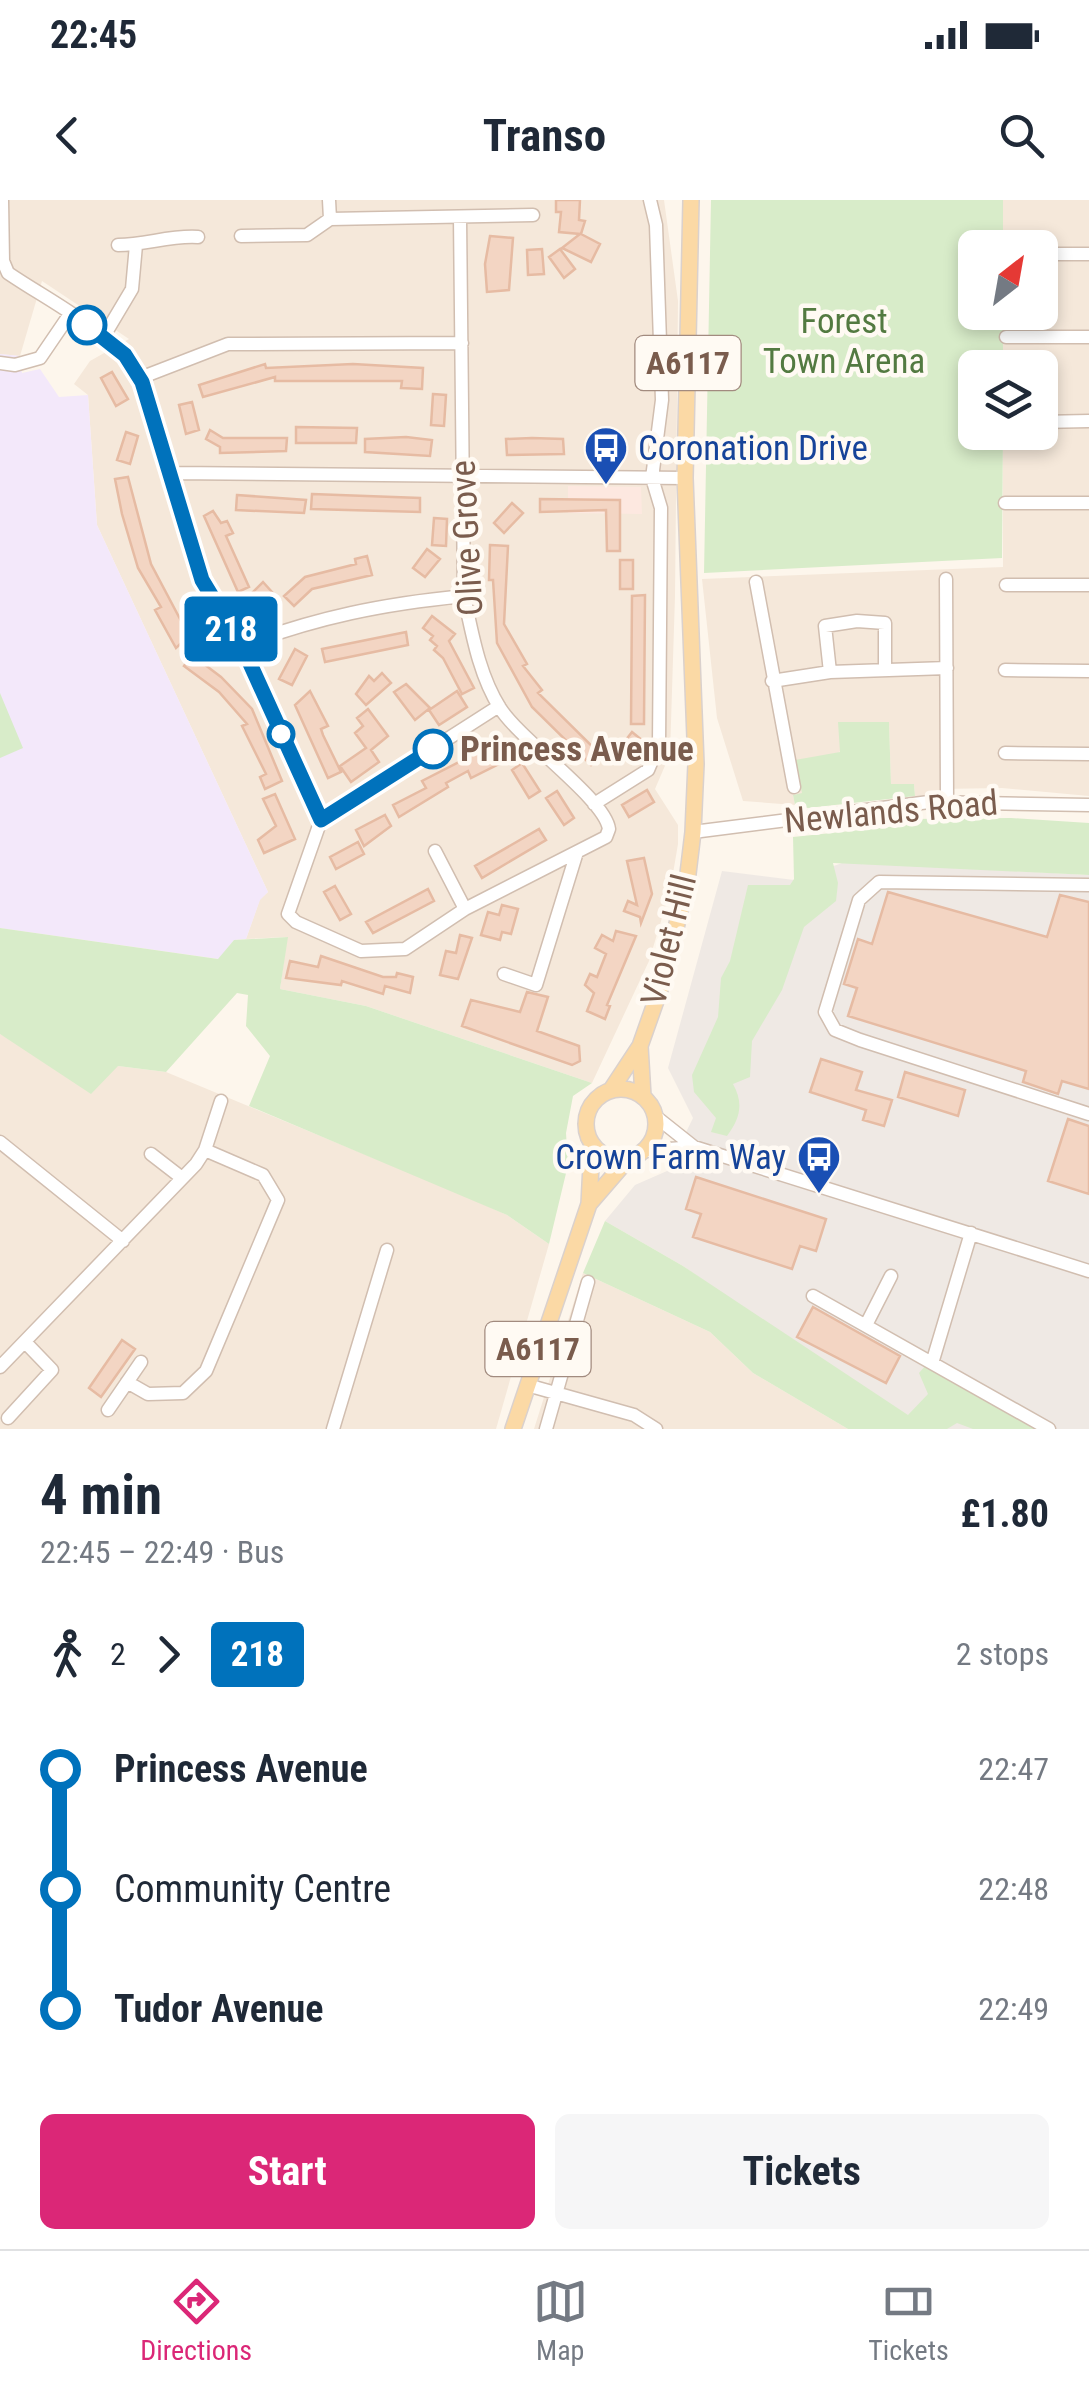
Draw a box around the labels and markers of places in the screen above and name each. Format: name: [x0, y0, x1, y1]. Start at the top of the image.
unlabelled marker: [68, 306, 106, 344]
bus stop icon: Coronation Drive: [583, 425, 629, 486]
place label: Coronation Drive: [638, 428, 868, 469]
unlabelled marker: [268, 721, 294, 747]
place label: Princess Avenue: [460, 729, 694, 770]
marker: Princess Avenue: [414, 730, 452, 768]
bus stop icon: Crown Farm Way: [796, 1134, 842, 1195]
place label: Crown Farm Way: [555, 1137, 786, 1178]

